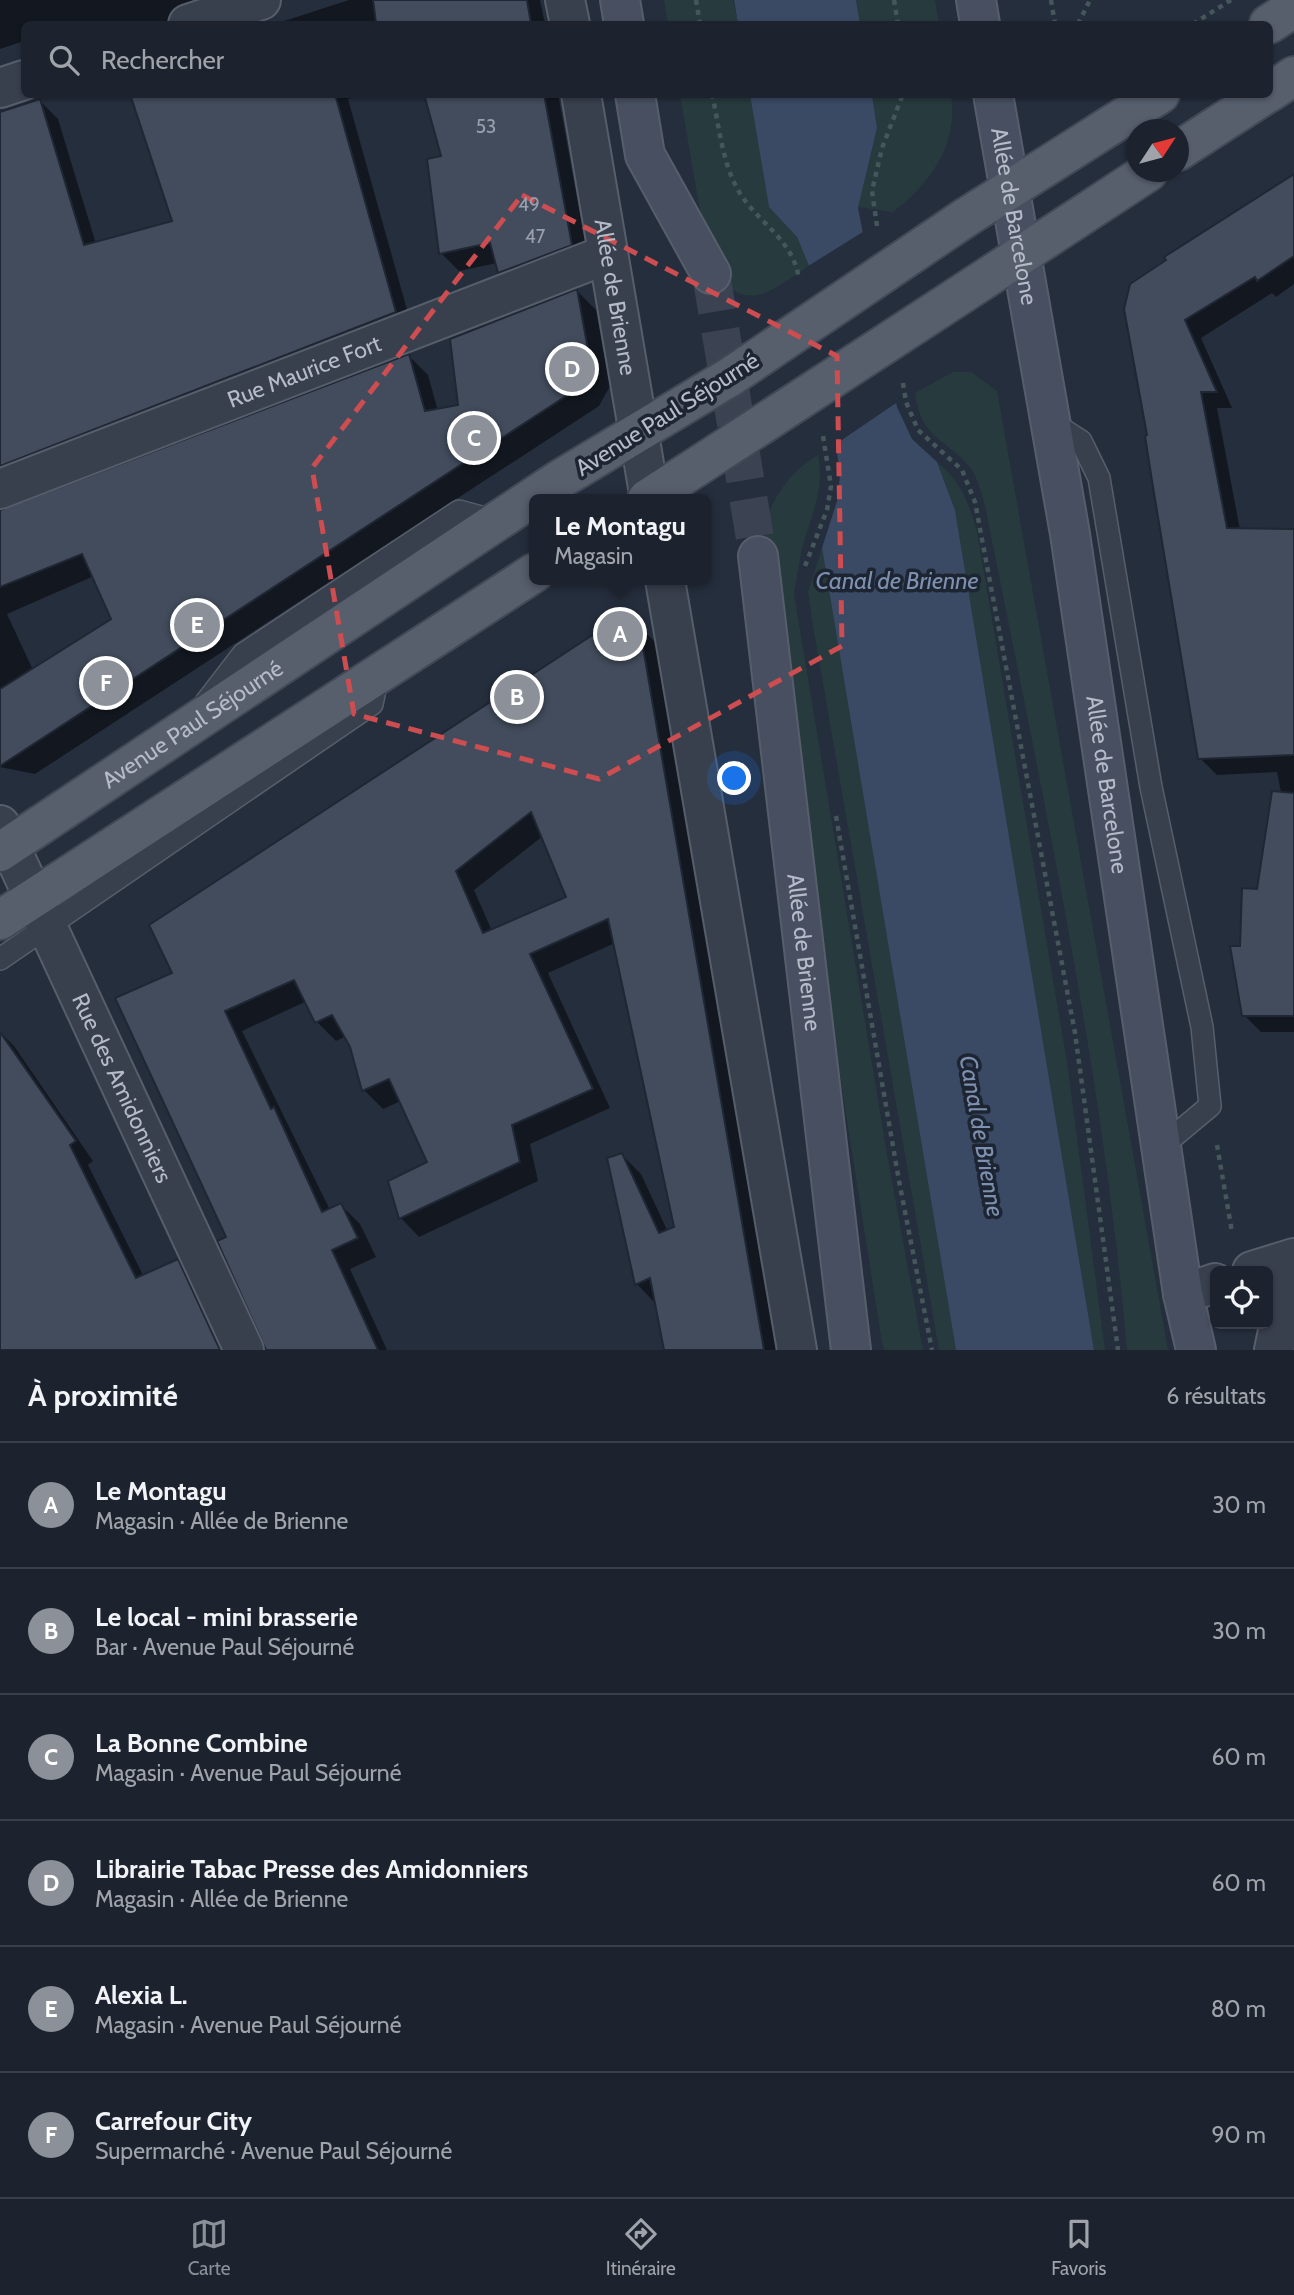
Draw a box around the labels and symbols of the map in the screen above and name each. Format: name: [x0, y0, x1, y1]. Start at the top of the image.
house number: 53: [476, 115, 496, 138]
north arrow: [1126, 119, 1189, 182]
street label: Allée de Barcelone: [985, 125, 1044, 307]
house number: 49: [518, 193, 540, 216]
street label: Allée de Brienne: [589, 217, 643, 378]
house number: 47: [525, 225, 546, 248]
street label: Rue Maurice Fort: [223, 329, 385, 414]
pin: D: [549, 343, 595, 395]
street label: Avenue Paul Séjourné: [570, 346, 764, 482]
pin: C: [451, 412, 497, 464]
water label: Canal de Brienne: [815, 566, 979, 595]
pin: E: [174, 599, 220, 651]
pin: A: [597, 608, 643, 660]
street label: Avenue Paul Séjourné: [97, 654, 288, 794]
pin: F: [83, 657, 129, 709]
pin: B: [494, 671, 540, 723]
street label: Allée de Barcelone: [1080, 694, 1134, 876]
your location: [717, 761, 751, 795]
street label: Allée de Brienne: [781, 872, 828, 1033]
street label: Rue des Amidonniers: [66, 989, 178, 1187]
water label: Canal de Brienne: [954, 1053, 1010, 1219]

